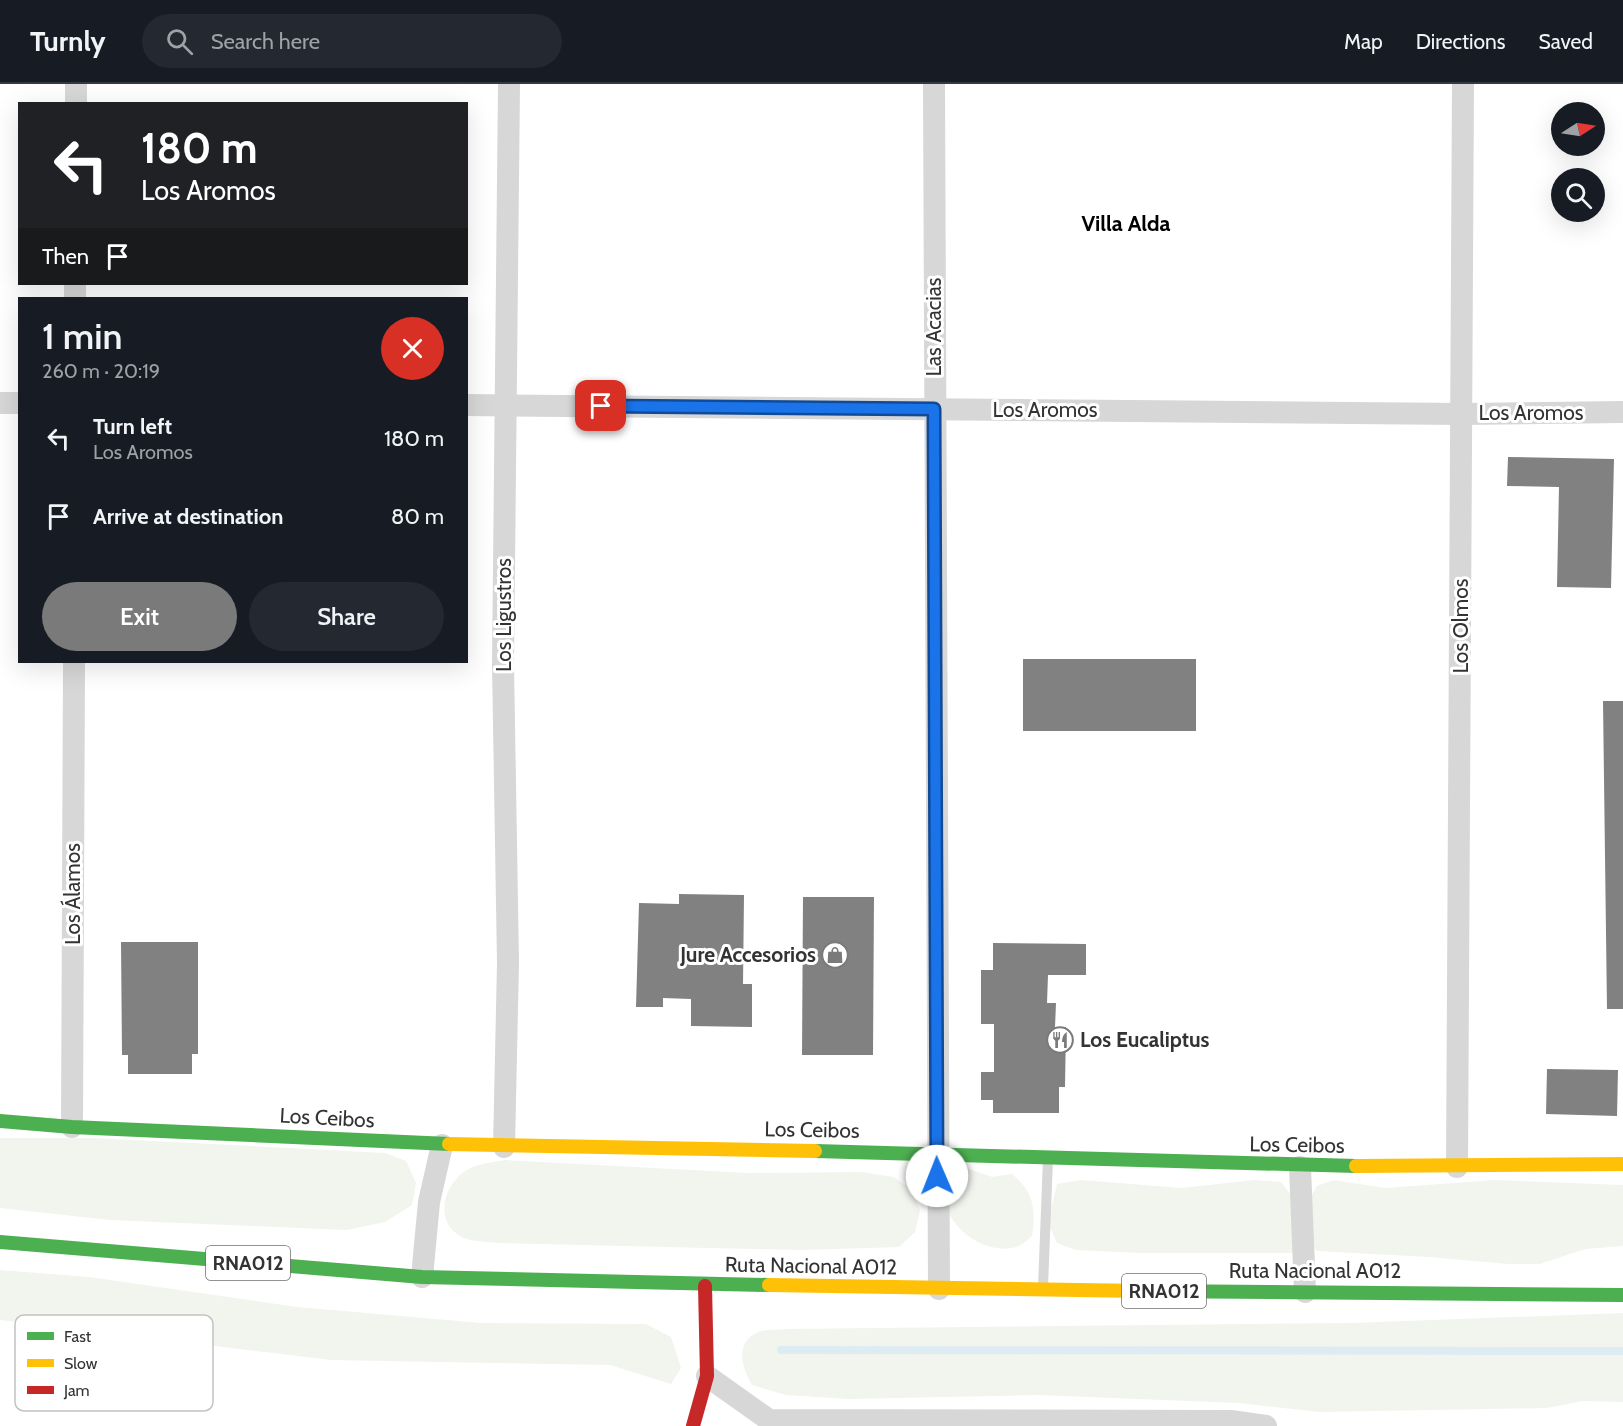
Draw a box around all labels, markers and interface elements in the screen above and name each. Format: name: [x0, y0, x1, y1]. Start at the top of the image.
search box: [142, 14, 562, 68]
text: Turnly: [30, 24, 106, 58]
icon: search: [163, 25, 196, 58]
text: Search here: [211, 28, 320, 55]
text: Map: [1344, 29, 1383, 54]
text: Directions: [1416, 29, 1505, 54]
text: Saved: [1538, 29, 1593, 54]
north arrow: [1551, 102, 1605, 156]
map controls: [1551, 102, 1605, 222]
text: 180 m: [141, 122, 257, 174]
icon: left: [42, 126, 120, 204]
button: search: [1551, 168, 1605, 222]
text: Los Aromos: [141, 174, 276, 207]
district label: Villa Alda: [1081, 210, 1171, 237]
icon: arrive: [101, 240, 134, 273]
text: Then: [42, 243, 89, 270]
street label: Las Acacias: [921, 277, 946, 377]
text: 1 min: [42, 314, 122, 358]
button: close: [381, 317, 444, 380]
text: 260 m · 20:19: [42, 359, 160, 383]
pin: [575, 380, 626, 431]
icon: arrive: [584, 389, 617, 422]
street label: Los Aromos: [993, 397, 1098, 422]
street label: Los Aromos: [1479, 400, 1584, 425]
text: Turn left: [93, 413, 172, 440]
icon: left: [42, 422, 75, 455]
text: 180 m: [384, 425, 444, 452]
text: Los Aromos: [93, 440, 193, 464]
icon: arrive: [42, 500, 75, 533]
text: Arrive at destination: [93, 503, 283, 530]
text: 80 m: [391, 503, 444, 530]
street label: Los Ligustros: [491, 558, 516, 672]
street label: Los Olmos: [1448, 578, 1473, 673]
button: Exit: [42, 582, 237, 651]
button: Share: [249, 582, 444, 651]
street label: Los Álamos: [60, 843, 85, 945]
shop icon: Jure Accesorios: [820, 940, 850, 970]
place label: Jure Accesorios: [679, 942, 816, 967]
restaurant icon: Los Eucaliptus: [1045, 1025, 1075, 1055]
place label: Los Eucaliptus: [1080, 1027, 1210, 1052]
street label: Los Ceibos: [279, 1103, 375, 1132]
street label: Los Ceibos: [764, 1116, 860, 1143]
street label: Los Ceibos: [1249, 1131, 1345, 1158]
position arrow: [905, 1144, 969, 1208]
road number: RNA012: [206, 1246, 290, 1280]
street label: Ruta Nacional A012: [725, 1251, 897, 1280]
street label: Ruta Nacional A012: [1229, 1258, 1401, 1283]
road number: RNA012: [1122, 1274, 1206, 1308]
legend: [15, 1315, 213, 1411]
text: Fast: [64, 1327, 92, 1346]
text: Slow: [64, 1354, 98, 1373]
text: Jam: [63, 1381, 90, 1400]

